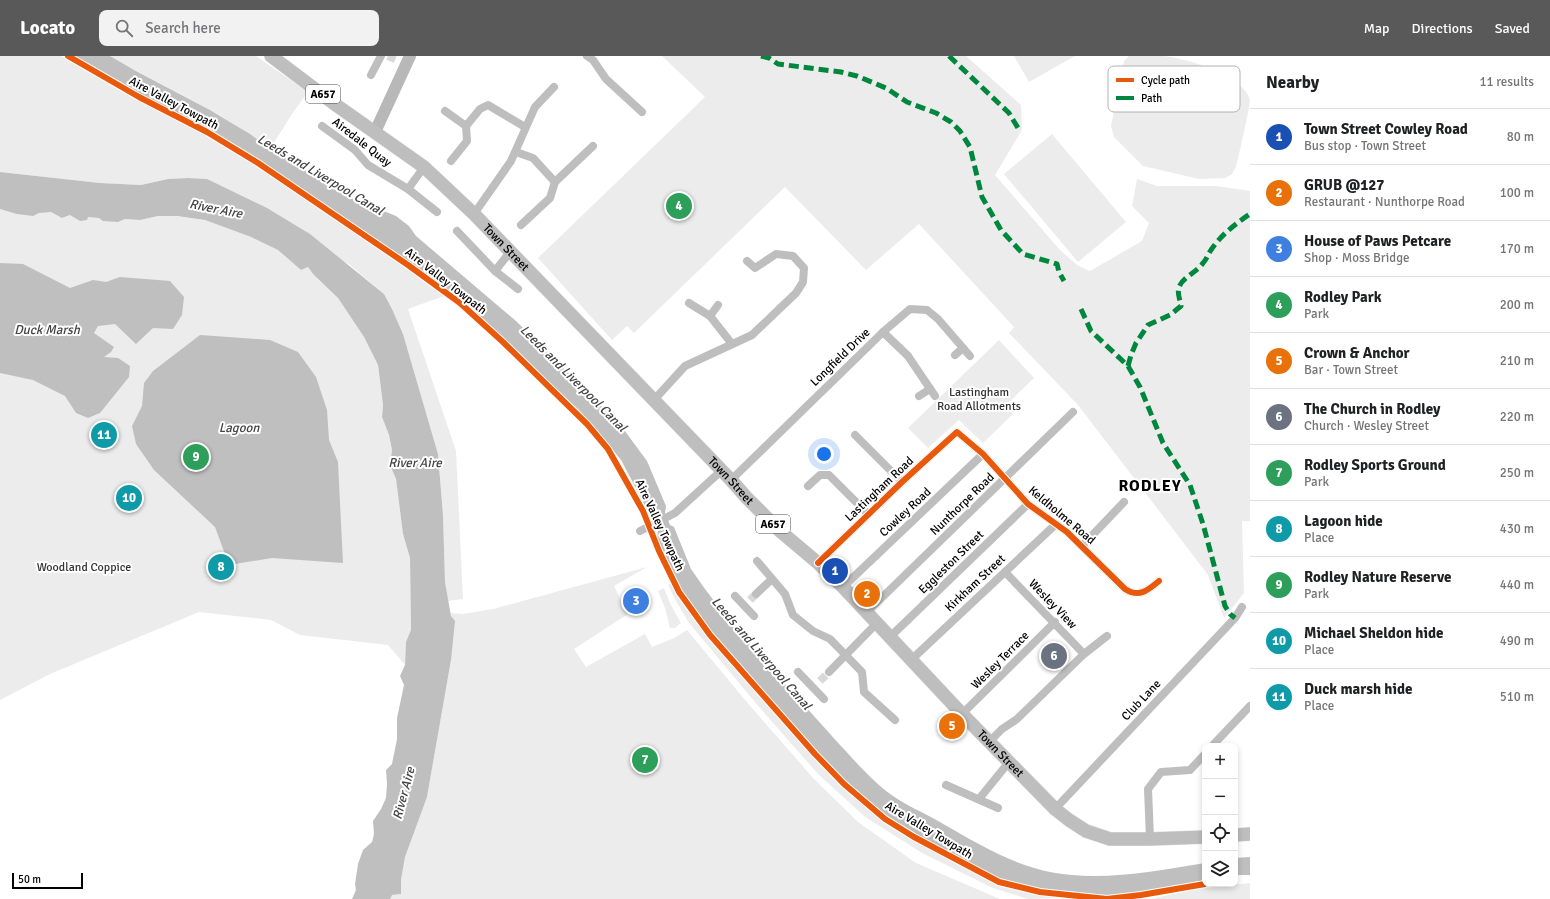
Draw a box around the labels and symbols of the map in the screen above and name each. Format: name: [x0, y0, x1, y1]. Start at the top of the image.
legend: [1108, 66, 1240, 112]
street label: Aire Valley Towpath: [126, 73, 221, 133]
text: Cycle path: [1141, 74, 1190, 87]
road number: A657: [306, 85, 340, 103]
text: Path: [1141, 92, 1162, 105]
street label: Airedale Quay: [329, 115, 395, 170]
water label: Leeds and Liverpool Canal: [255, 131, 387, 219]
pin: 4: [666, 191, 692, 221]
water label: River Aire: [188, 196, 245, 222]
street label: Town Street: [480, 221, 532, 275]
street label: Aire Valley Towpath: [402, 245, 490, 318]
water label: Duck Marsh: [14, 322, 81, 338]
water label: Leeds and Liverpool Canal: [517, 322, 631, 436]
street label: Longfield Drive: [807, 325, 873, 390]
park label: Lastingham Road Allotments: [937, 385, 1021, 414]
pin: 11: [91, 420, 117, 450]
water label: Lagoon: [219, 420, 260, 436]
pin: 9: [183, 442, 209, 472]
your location: [814, 444, 834, 464]
street label: Town Street: [705, 454, 757, 508]
street label: Lastingham Road: [842, 454, 917, 525]
water label: River Aire: [388, 455, 443, 471]
street label: Nunthorpe Road: [927, 470, 998, 539]
district label: RODLEY: [1118, 476, 1182, 496]
street label: Aire Valley Towpath: [632, 477, 687, 574]
pin: 10: [116, 483, 142, 513]
street label: Keldholme Road: [1025, 483, 1098, 548]
street label: Cowley Road: [876, 485, 934, 540]
road number: A657: [756, 515, 790, 533]
street label: Eggleston Street: [916, 528, 987, 597]
pin: 8: [208, 552, 234, 582]
street label: Kirkham Street: [942, 552, 1009, 615]
pin: 1: [822, 556, 848, 586]
park label: Woodland Coppice: [37, 560, 131, 575]
street label: Wesley View: [1025, 576, 1080, 633]
pin: 2: [854, 579, 880, 609]
pin: 3: [623, 586, 649, 616]
water label: Leeds and Liverpool Canal: [708, 594, 815, 714]
street label: Wesley Terrace: [968, 628, 1032, 692]
pin: 6: [1041, 641, 1067, 671]
street label: Club Lane: [1119, 677, 1164, 724]
pin: 5: [939, 711, 965, 741]
street label: Town Street: [974, 727, 1027, 781]
pin: 7: [632, 745, 658, 775]
water label: River Aire: [389, 764, 419, 821]
street label: Aire Valley Towpath: [882, 798, 975, 863]
scale bar: [12, 871, 83, 890]

